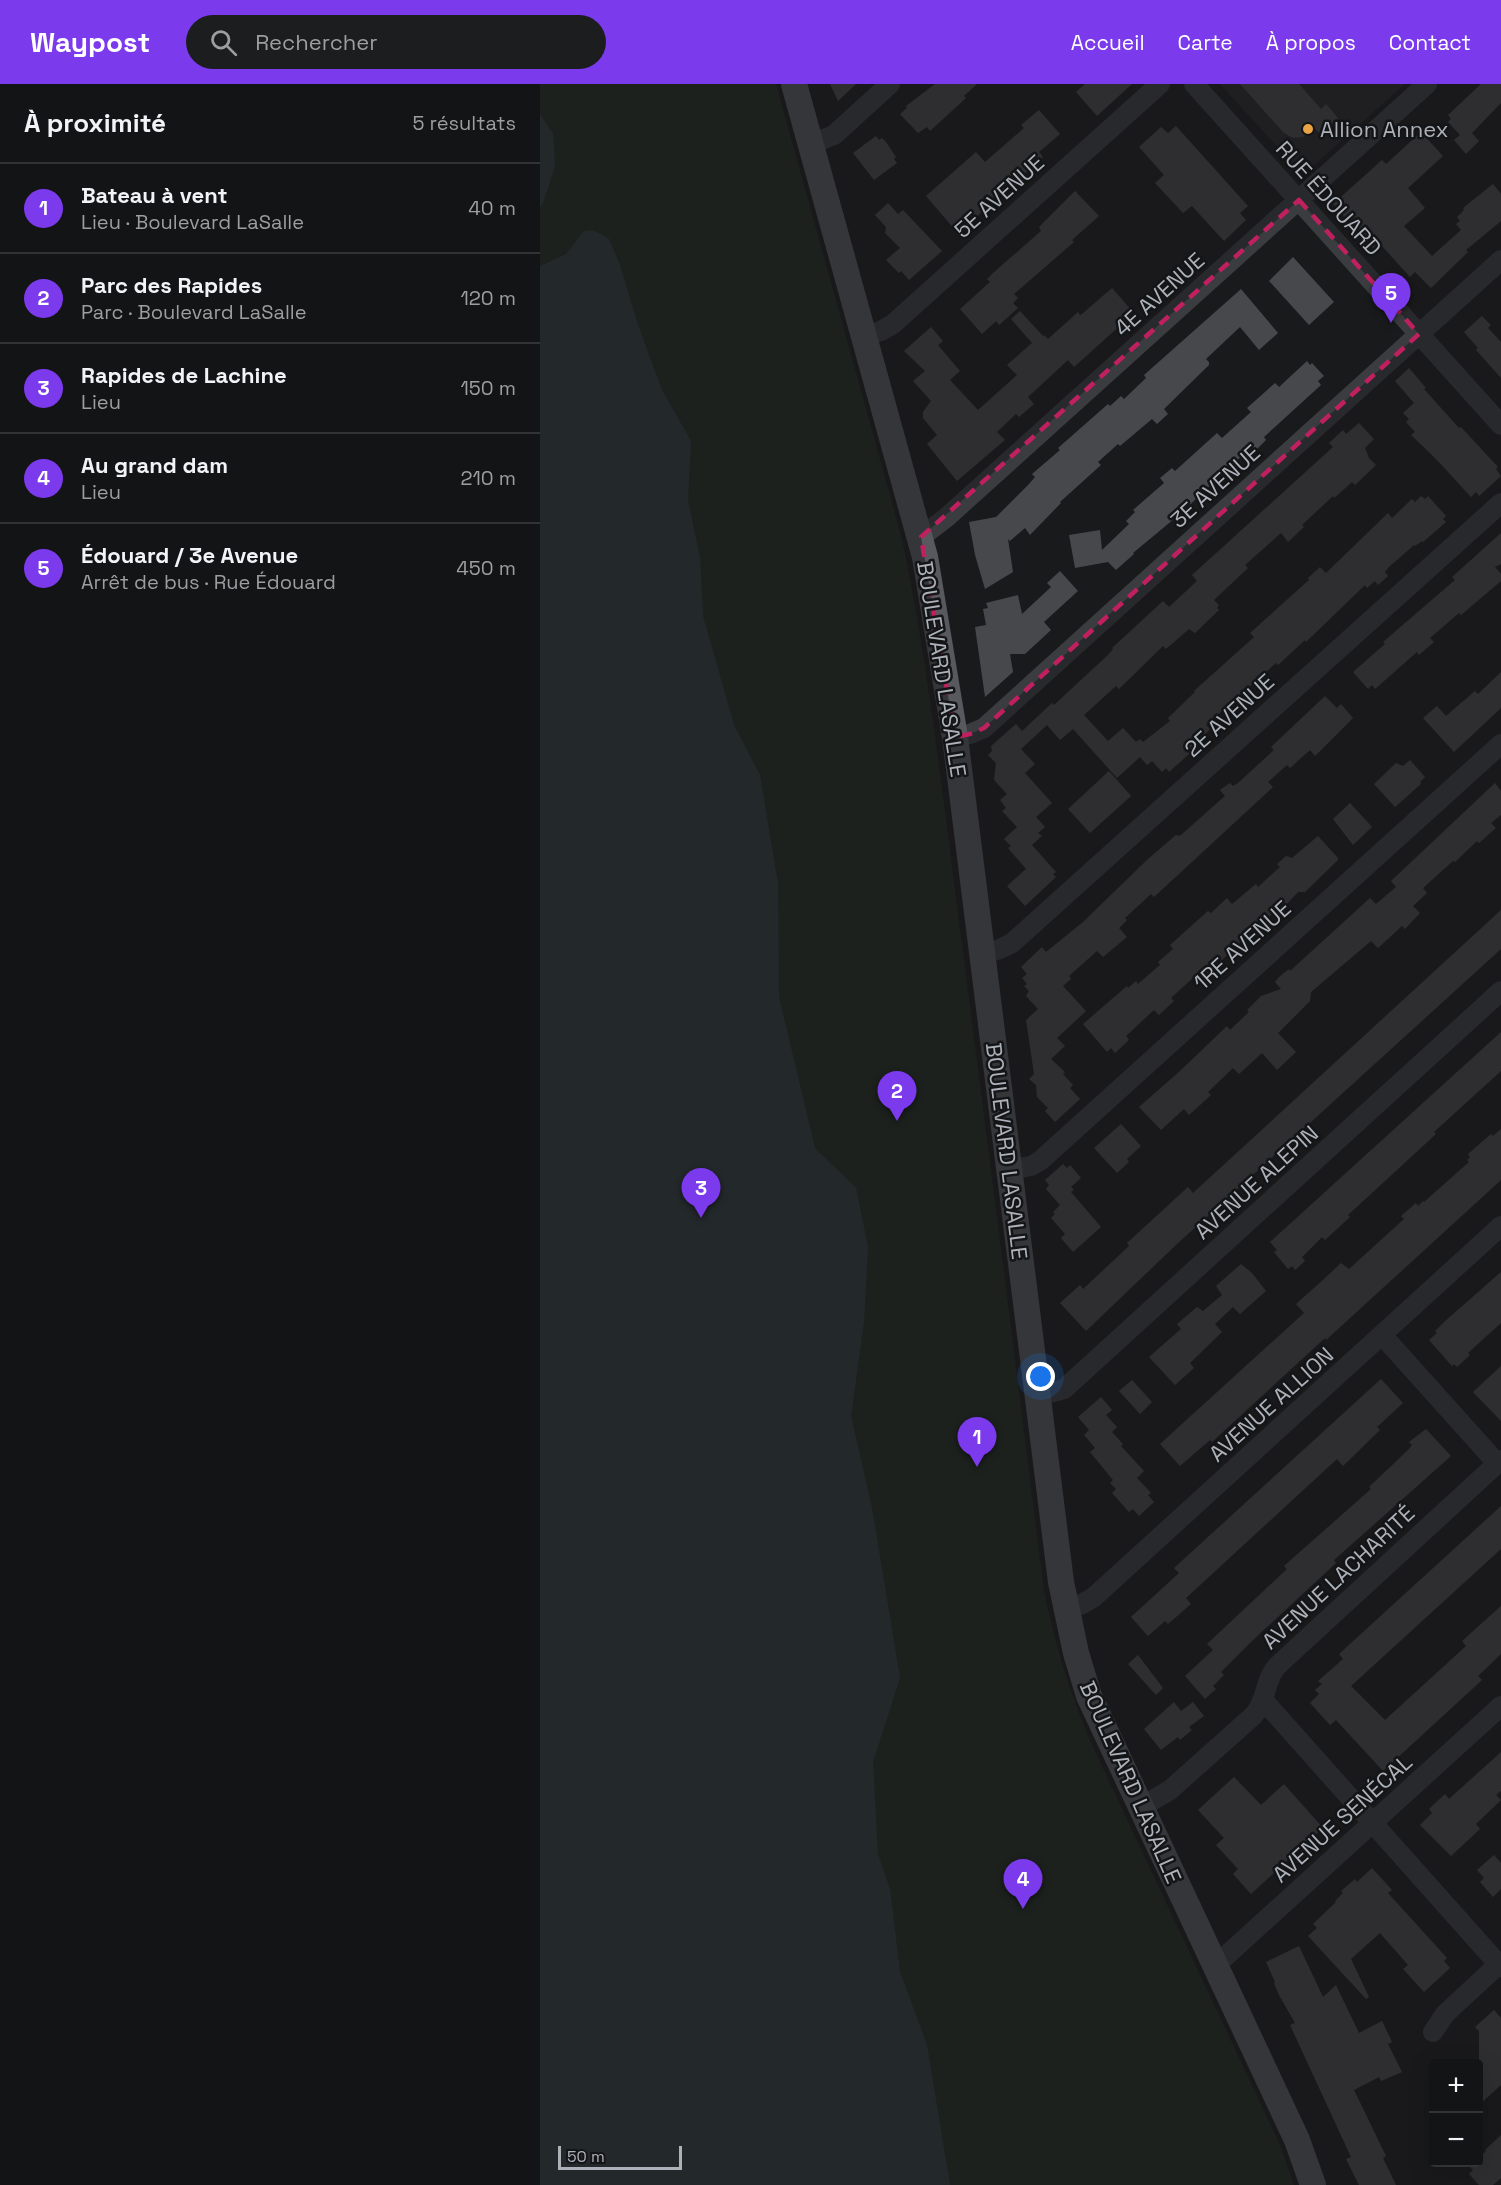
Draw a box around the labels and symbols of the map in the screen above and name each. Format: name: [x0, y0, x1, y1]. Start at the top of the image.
place label: Allion Annex: [1320, 115, 1449, 143]
marker: Allion Annex: [1301, 122, 1315, 136]
street label: RUE ÉDOUARD: [1270, 135, 1388, 261]
street label: 5E AVENUE: [948, 148, 1050, 244]
street label: 4E AVENUE: [1108, 246, 1210, 342]
pin: 5: [1372, 274, 1410, 323]
street label: 3E AVENUE: [1164, 438, 1266, 534]
street label: BOULEVARD LASALLE: [911, 559, 973, 779]
street label: 2E AVENUE: [1178, 667, 1280, 763]
street label: 1RE AVENUE: [1188, 894, 1296, 996]
street label: BOULEVARD LASALLE: [980, 1041, 1034, 1261]
pin: 2: [878, 1072, 916, 1121]
street label: AVENUE ALEPIN: [1188, 1119, 1324, 1245]
pin: 3: [682, 1168, 720, 1218]
street label: AVENUE ALLION: [1203, 1341, 1339, 1467]
your location: [1026, 1362, 1055, 1391]
pin: 1: [958, 1418, 996, 1467]
street label: AVENUE LACHARITÉ: [1256, 1499, 1420, 1655]
street label: BOULEVARD LASALLE: [1074, 1677, 1188, 1887]
street label: AVENUE SENÉCAL: [1266, 1748, 1418, 1888]
pin: 4: [1004, 1860, 1042, 1909]
scale bar: [558, 2143, 682, 2170]

